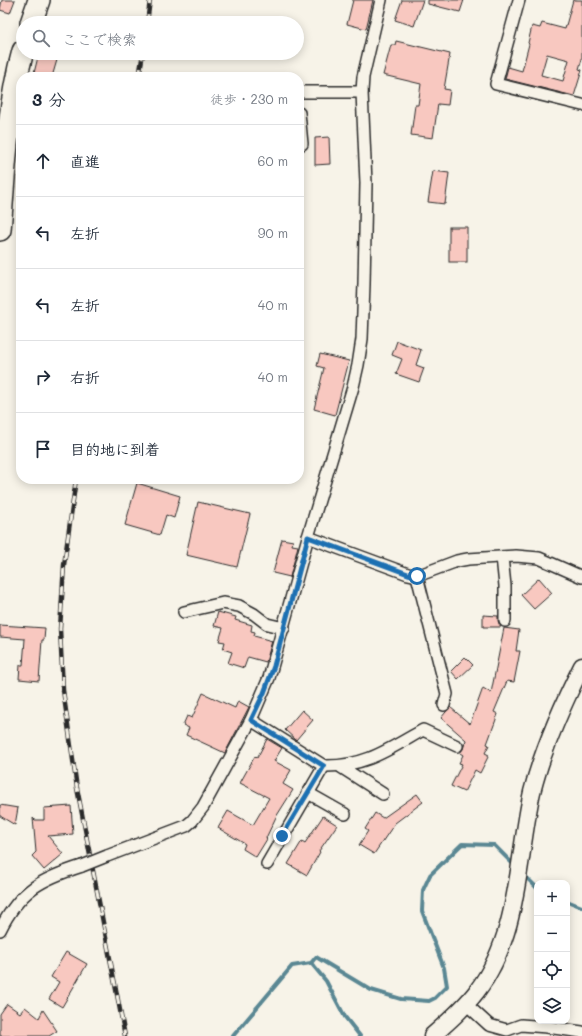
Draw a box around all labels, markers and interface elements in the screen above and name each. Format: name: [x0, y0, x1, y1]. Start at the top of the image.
search box: [16, 16, 304, 60]
icon: search: [30, 27, 52, 49]
text: ここで検索: [62, 29, 137, 49]
text: 3 分: [32, 88, 65, 110]
text: 徒歩 · 230 m: [211, 90, 288, 107]
icon: ahead: [32, 150, 54, 172]
text: 直進: [70, 151, 100, 171]
text: 60 m: [258, 152, 288, 169]
icon: left: [32, 222, 54, 244]
text: 左折: [70, 223, 100, 243]
text: 90 m: [258, 224, 288, 241]
icon: left: [32, 294, 54, 316]
text: 左折: [70, 295, 100, 315]
text: 40 m: [258, 296, 288, 313]
icon: right: [32, 366, 54, 388]
text: 右折: [70, 367, 100, 387]
text: 40 m: [258, 368, 288, 385]
icon: arrive: [32, 438, 54, 460]
text: 目的地に到着: [70, 439, 160, 459]
route start: [408, 567, 426, 585]
route end: [273, 827, 291, 845]
map controls: [534, 880, 570, 1024]
button: +: [534, 880, 570, 916]
button: −: [534, 916, 570, 952]
button: locate: [534, 952, 570, 988]
button: layers: [534, 988, 570, 1024]

